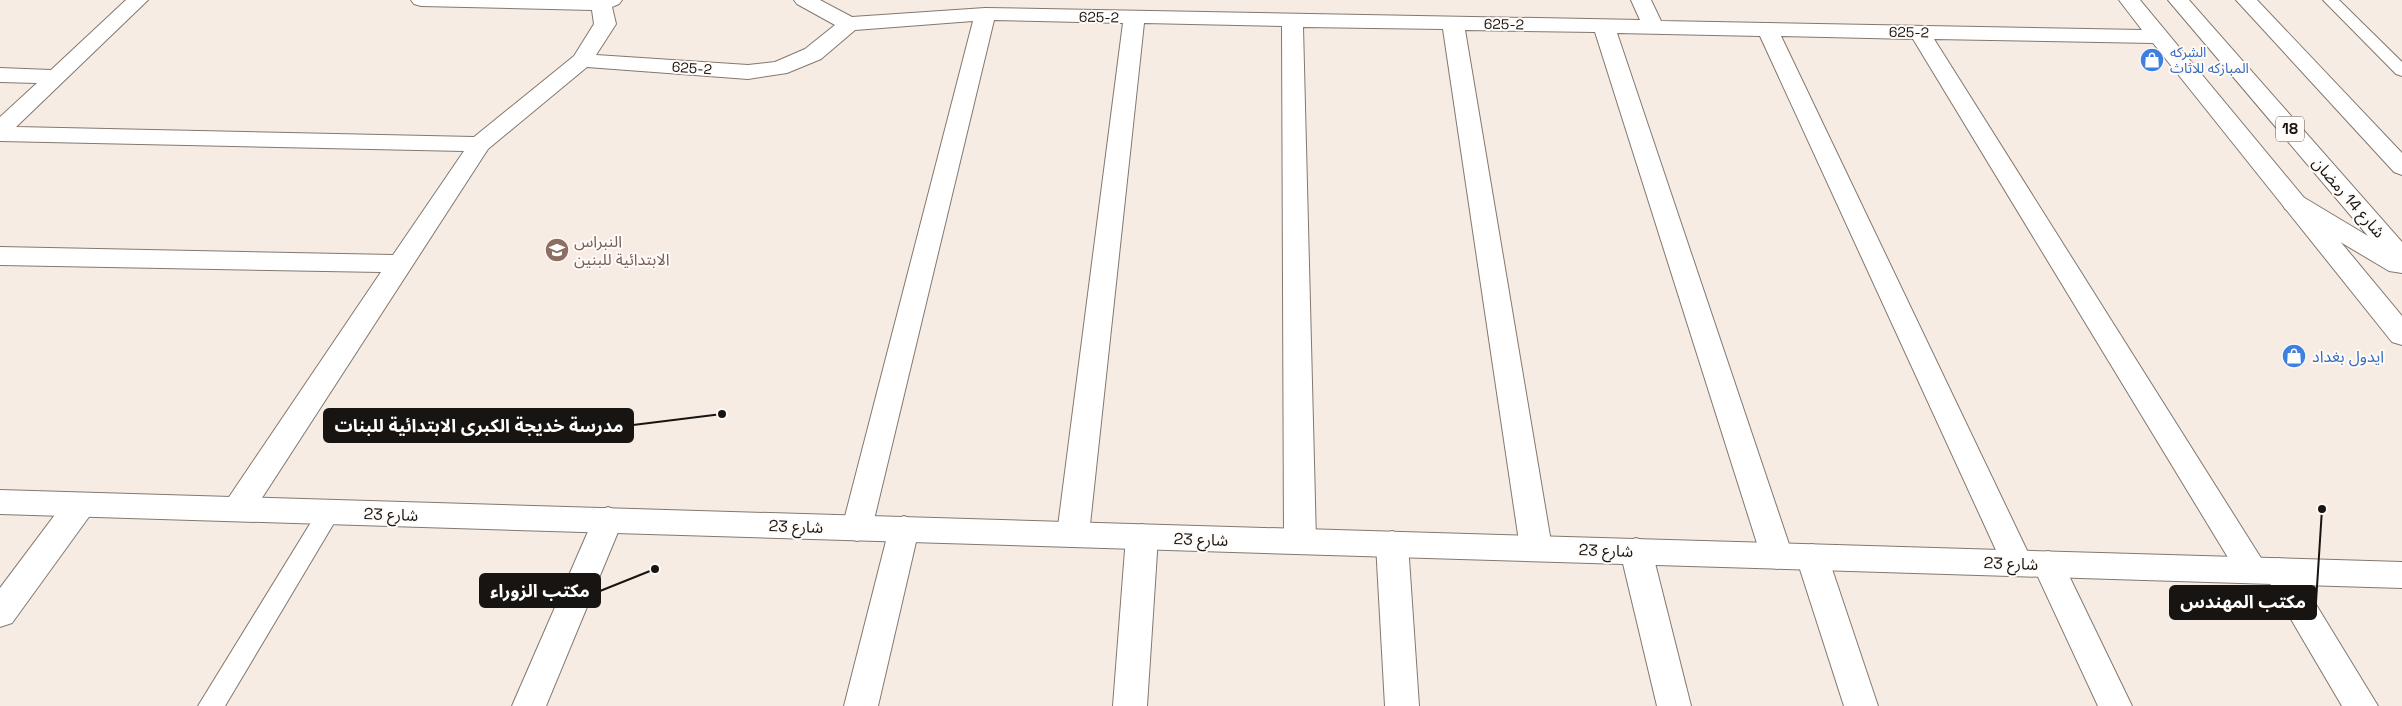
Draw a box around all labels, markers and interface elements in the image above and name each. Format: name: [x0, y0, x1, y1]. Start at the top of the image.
street label: 625-2: [1079, 8, 1119, 26]
street label: 625-2: [1484, 15, 1524, 33]
street label: 625-2: [1889, 23, 1929, 41]
place label: الشركه المباركه للاثاث: [2170, 43, 2249, 77]
shop icon: الشركه المباركه للاثاث: [2139, 47, 2165, 73]
street label: 625-2: [671, 58, 713, 78]
road number: 18: [2276, 116, 2304, 142]
street label: شارع 14 رمضان: [2306, 152, 2390, 243]
place label: النبراس الابتدائية للبنين: [574, 231, 669, 270]
school or university icon: النبراس الابتدائية للبنين: [544, 237, 570, 263]
shop icon: ايدول بغداد: [2281, 343, 2307, 369]
place label: ايدول بغداد: [2312, 346, 2384, 367]
callout: مدرسة خديجة الكبرى الابتدائية للبنات: [324, 409, 633, 442]
text: مدرسة خديجة الكبرى الابتدائية للبنات: [334, 414, 624, 437]
street label: شارع 23: [363, 503, 419, 528]
street label: شارع 23: [768, 515, 824, 540]
street label: شارع 23: [1173, 528, 1229, 553]
street label: شارع 23: [1578, 539, 1634, 564]
street label: شارع 23: [1983, 552, 2039, 577]
callout: مكتب الزوراء: [480, 574, 600, 607]
text: مكتب الزوراء: [490, 579, 590, 602]
callout: مكتب المهندس: [2170, 586, 2316, 619]
text: مكتب المهندس: [2180, 590, 2306, 613]

